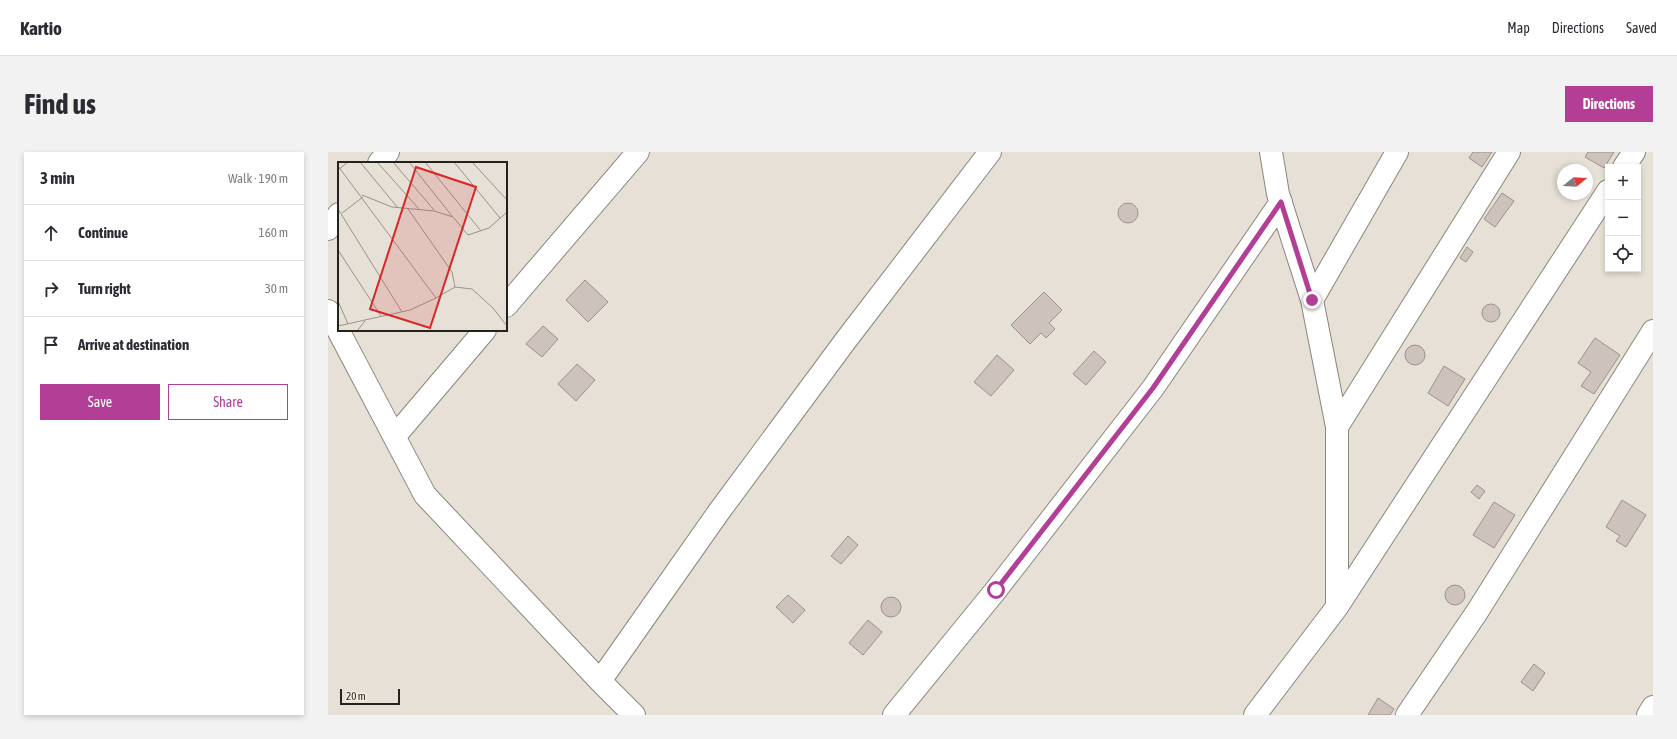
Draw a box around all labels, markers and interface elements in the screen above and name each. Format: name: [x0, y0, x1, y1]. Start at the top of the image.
text: Kartio: [20, 17, 62, 39]
text: Map: [1507, 20, 1530, 36]
text: Directions: [1552, 20, 1604, 36]
text: Saved: [1626, 20, 1657, 36]
button: Directions: [1565, 86, 1653, 122]
text: Find us: [24, 88, 96, 120]
inset map: [338, 162, 507, 331]
north arrow: [1557, 164, 1593, 200]
map controls: [1605, 164, 1641, 272]
button: +: [1605, 164, 1641, 200]
text: 3 min: [40, 168, 75, 188]
text: Walk · 190 m: [228, 171, 288, 186]
button: −: [1605, 200, 1641, 236]
icon: ahead: [40, 222, 62, 244]
text: Continue: [78, 224, 128, 241]
text: 160 m: [259, 225, 288, 240]
button: locate: [1605, 236, 1641, 272]
icon: right: [40, 278, 62, 300]
text: Turn right: [78, 280, 131, 297]
text: 30 m: [265, 281, 288, 296]
route end: [1303, 291, 1321, 309]
icon: arrive: [40, 334, 62, 356]
text: Arrive at destination: [78, 336, 189, 353]
button: Save: [40, 384, 160, 420]
button: Share: [168, 384, 288, 420]
route start: [987, 581, 1005, 599]
scale bar: [340, 687, 400, 706]
text: 20 m: [346, 690, 366, 702]

